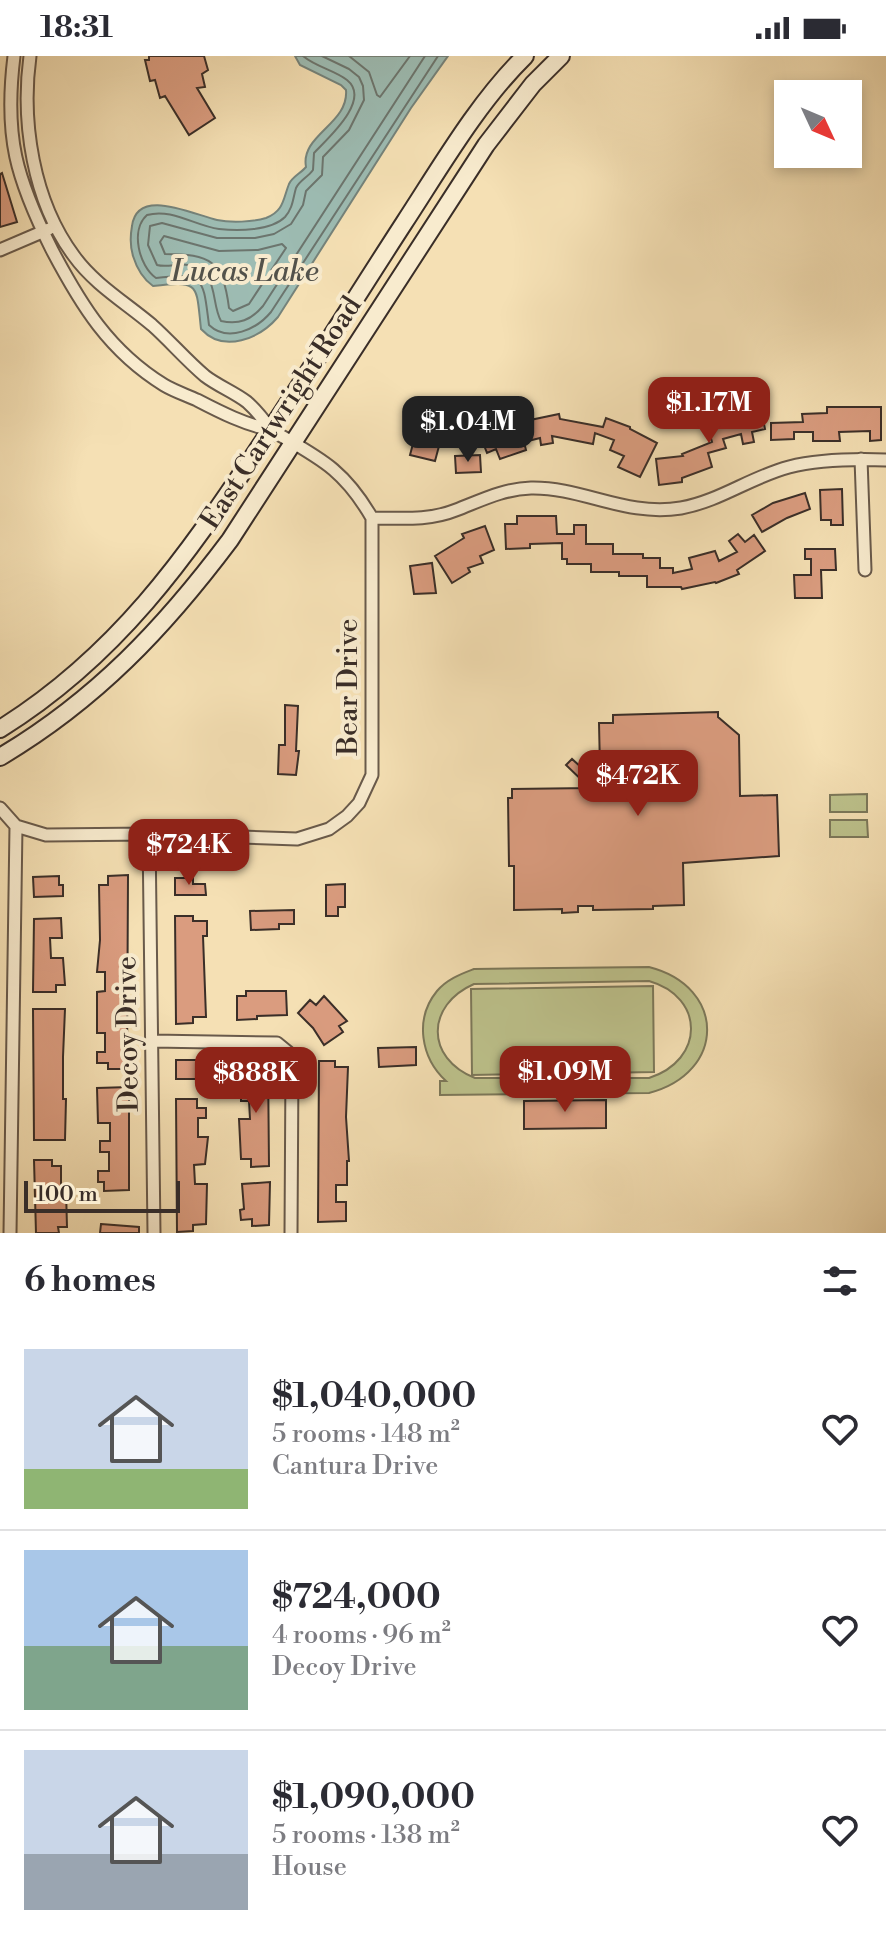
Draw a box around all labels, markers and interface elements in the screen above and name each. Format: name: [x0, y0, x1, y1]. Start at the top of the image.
text: 18:31: [40, 9, 113, 47]
north arrow: [774, 80, 862, 168]
map controls: [774, 80, 862, 168]
water label: Lucas Lake: [170, 253, 319, 291]
street label: East Cartwright Road: [193, 290, 369, 536]
pin: $1.17M: [644, 377, 774, 445]
text: $1.17M: [666, 387, 752, 419]
pin: $1.04M: [403, 396, 533, 464]
text: $1.04M: [420, 406, 516, 438]
street label: Bear Drive: [331, 618, 366, 757]
pin: $472K: [582, 750, 694, 818]
text: $472K: [596, 760, 680, 792]
pin: $724K: [133, 819, 245, 887]
text: $724K: [146, 829, 232, 861]
street label: Decoy Drive: [109, 956, 147, 1112]
pin: $1.09M: [500, 1046, 630, 1114]
pin: $888K: [200, 1047, 312, 1115]
text: $1.09M: [518, 1056, 612, 1088]
text: $888K: [213, 1057, 299, 1089]
scale bar: [24, 1177, 180, 1213]
text: 100 m: [36, 1181, 98, 1208]
icon: filters: [818, 1259, 862, 1303]
text: 6 homes: [24, 1260, 156, 1302]
text: $1,040,000: [272, 1376, 476, 1418]
icon: home: [88, 1381, 184, 1477]
icon: heart: [818, 1407, 862, 1451]
text: 5 rooms · 148 m²: [272, 1418, 460, 1450]
text: Cantura Drive: [272, 1450, 438, 1482]
text: $724,000: [272, 1577, 441, 1619]
icon: home: [88, 1582, 184, 1678]
icon: heart: [818, 1608, 862, 1652]
text: 4 rooms · 96 m²: [272, 1619, 451, 1651]
text: Decoy Drive: [272, 1651, 417, 1683]
text: $1,090,000: [272, 1777, 475, 1819]
icon: home: [88, 1782, 184, 1878]
icon: heart: [818, 1808, 862, 1852]
text: 5 rooms · 138 m²: [272, 1819, 460, 1851]
text: House: [272, 1851, 347, 1883]

